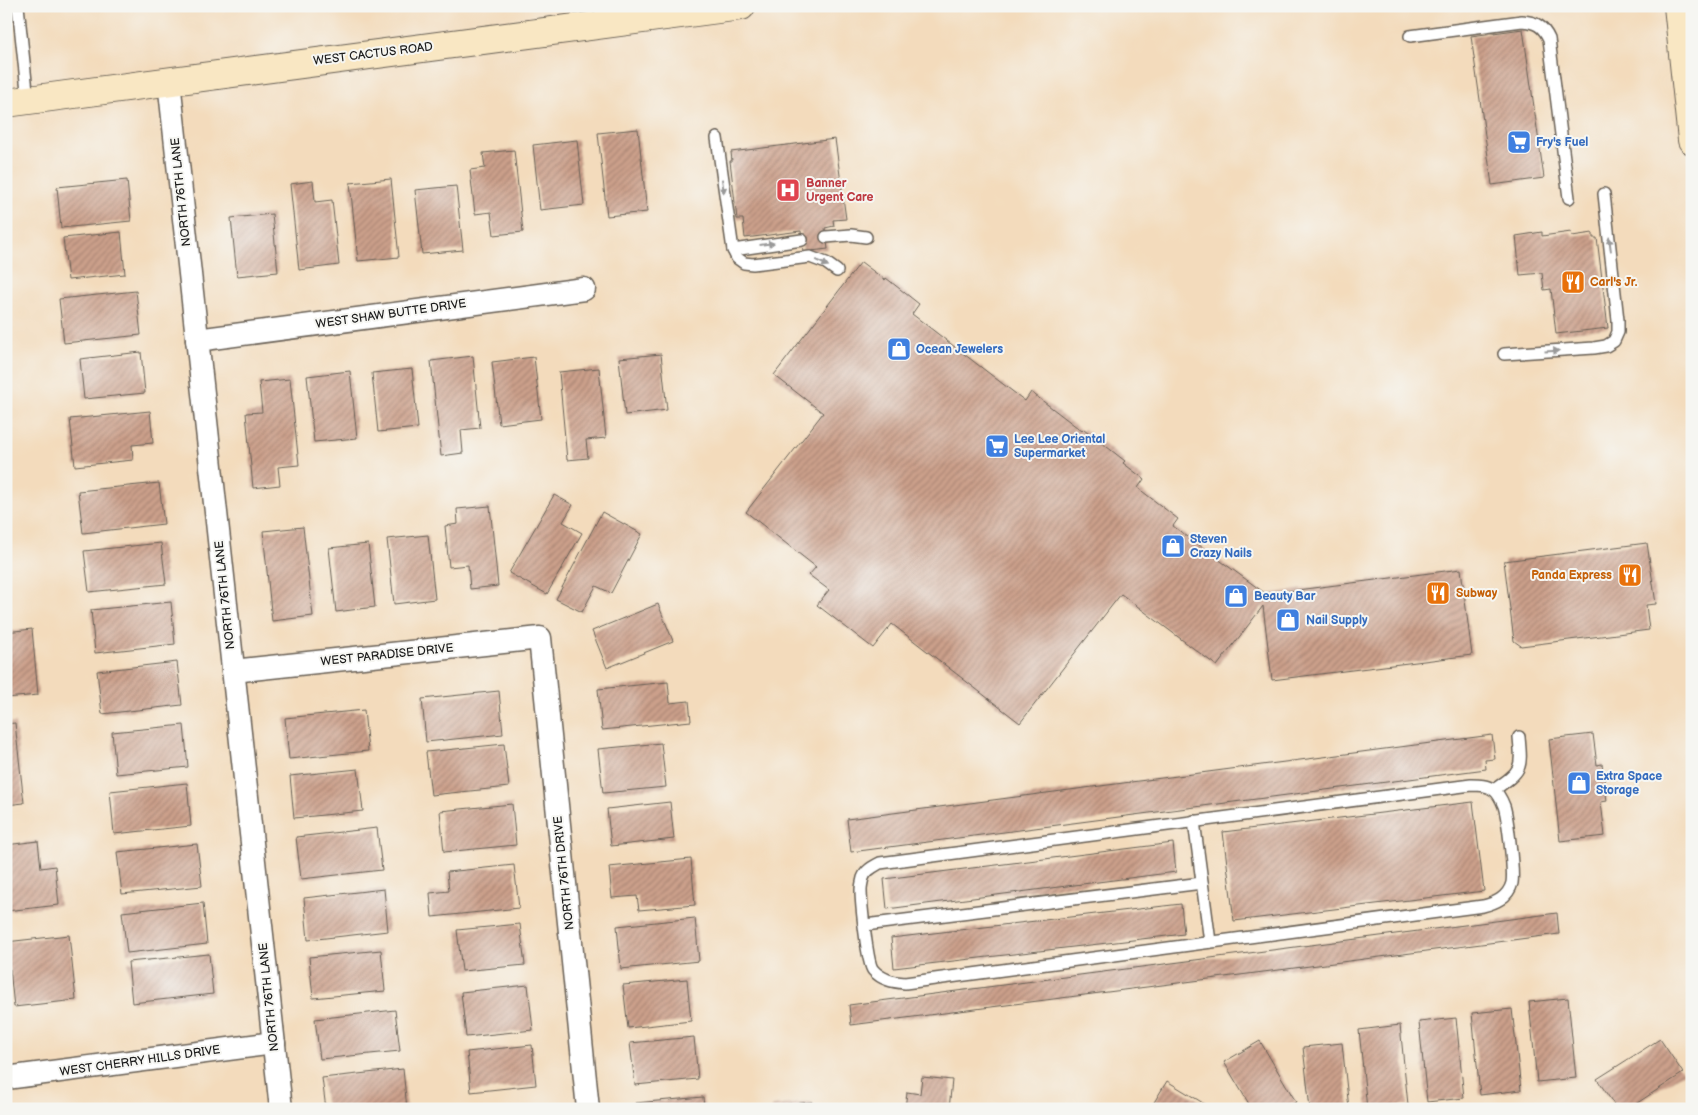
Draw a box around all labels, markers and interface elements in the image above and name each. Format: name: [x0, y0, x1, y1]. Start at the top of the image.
street label: WEST CACTUS ROAD: [312, 39, 434, 69]
supermarket icon: Fry's Fuel: [1506, 129, 1532, 155]
place label: Fry's Fuel: [1536, 135, 1588, 150]
street label: NORTH 76TH LANE: [168, 137, 194, 247]
place label: Banner Urgent Care: [806, 176, 874, 205]
hospital icon: Banner Urgent Care: [775, 177, 801, 203]
one-way arrow: [719, 178, 727, 194]
one-way arrow: [1606, 235, 1614, 251]
one-way arrow: [759, 240, 775, 248]
one-way arrow: [815, 258, 830, 267]
restaurant icon: Carl's Jr.: [1560, 269, 1586, 295]
place label: Carl's Jr.: [1590, 275, 1638, 290]
street label: WEST SHAW BUTTE DRIVE: [315, 296, 467, 332]
shop icon: Ocean Jewelers: [886, 336, 912, 362]
place label: Ocean Jewelers: [916, 342, 1003, 357]
one-way arrow: [1544, 347, 1560, 355]
place label: Lee Lee Oriental Supermarket: [1014, 432, 1105, 461]
supermarket icon: Lee Lee Oriental Supermarket: [984, 433, 1010, 459]
place label: Steven Crazy Nails: [1190, 532, 1252, 561]
shop icon: Steven Crazy Nails: [1160, 533, 1186, 559]
street label: NORTH 76TH LANE: [212, 540, 238, 650]
restaurant icon: Panda Express: [1617, 562, 1643, 588]
place label: Panda Express: [1531, 568, 1612, 583]
restaurant icon: Subway: [1425, 580, 1451, 606]
shop icon: Beauty Bar: [1223, 583, 1249, 609]
place label: Subway: [1456, 586, 1498, 601]
place label: Beauty Bar: [1254, 589, 1316, 604]
shop icon: Nail Supply: [1275, 607, 1301, 633]
place label: Nail Supply: [1306, 613, 1368, 628]
street label: WEST PARADISE DRIVE: [320, 641, 454, 669]
place label: Extra Space Storage: [1596, 769, 1662, 798]
shop icon: Extra Space Storage: [1566, 770, 1592, 796]
street label: NORTH 76TH DRIVE: [551, 815, 577, 931]
street label: NORTH 76TH LANE: [256, 942, 282, 1052]
street label: WEST CHERRY HILLS DRIVE: [59, 1042, 221, 1080]

